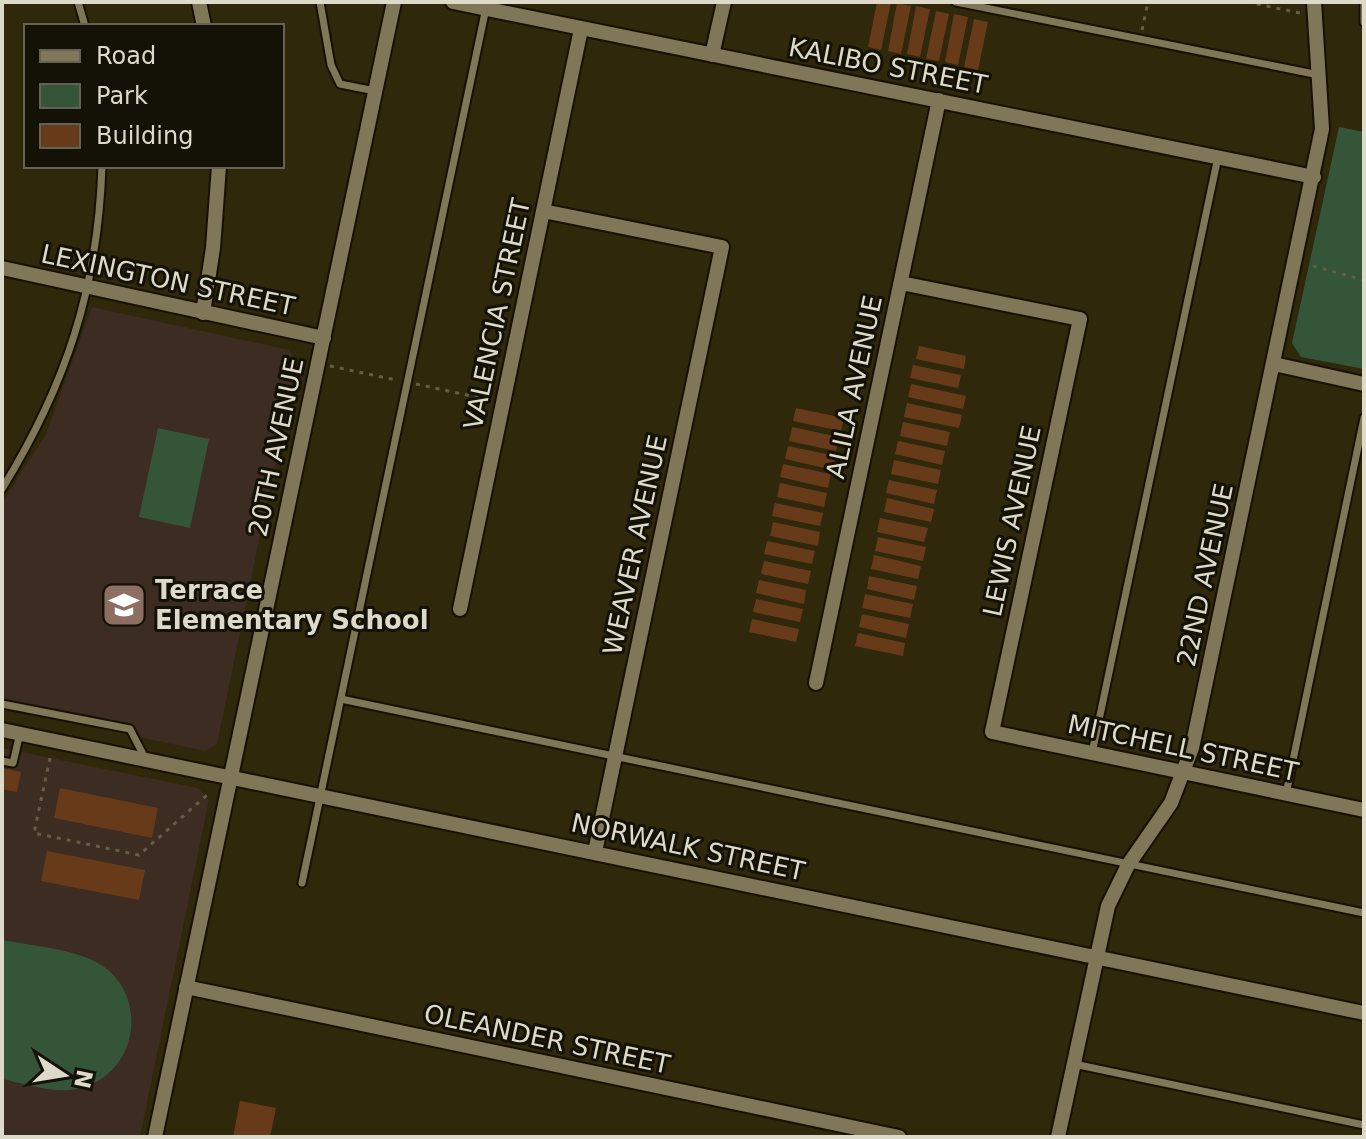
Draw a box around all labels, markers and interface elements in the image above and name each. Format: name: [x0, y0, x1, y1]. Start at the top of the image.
legend: [24, 24, 284, 168]
street label: KALIBO STREET: [786, 32, 990, 100]
text: Road: [96, 42, 156, 70]
text: Park: [96, 82, 148, 110]
text: Building: [96, 122, 193, 150]
street label: VALENCIA STREET: [458, 196, 536, 432]
street label: LEXINGTON STREET: [39, 238, 298, 322]
street label: ALILA AVENUE: [820, 293, 888, 481]
street label: 20TH AVENUE: [242, 355, 310, 539]
street label: LEWIS AVENUE: [977, 423, 1047, 619]
street label: WEAVER AVENUE: [597, 432, 673, 658]
street label: 22ND AVENUE: [1171, 481, 1239, 669]
place label: Terrace Elementary School: [155, 575, 429, 635]
school or university icon: Terrace Elementary School: [100, 581, 148, 629]
street label: MITCHELL STREET: [1065, 709, 1301, 787]
street label: NORWALK STREET: [568, 808, 808, 886]
street label: OLEANDER STREET: [421, 998, 673, 1080]
north arrow: [24, 1035, 104, 1115]
text: N: [69, 1067, 97, 1091]

